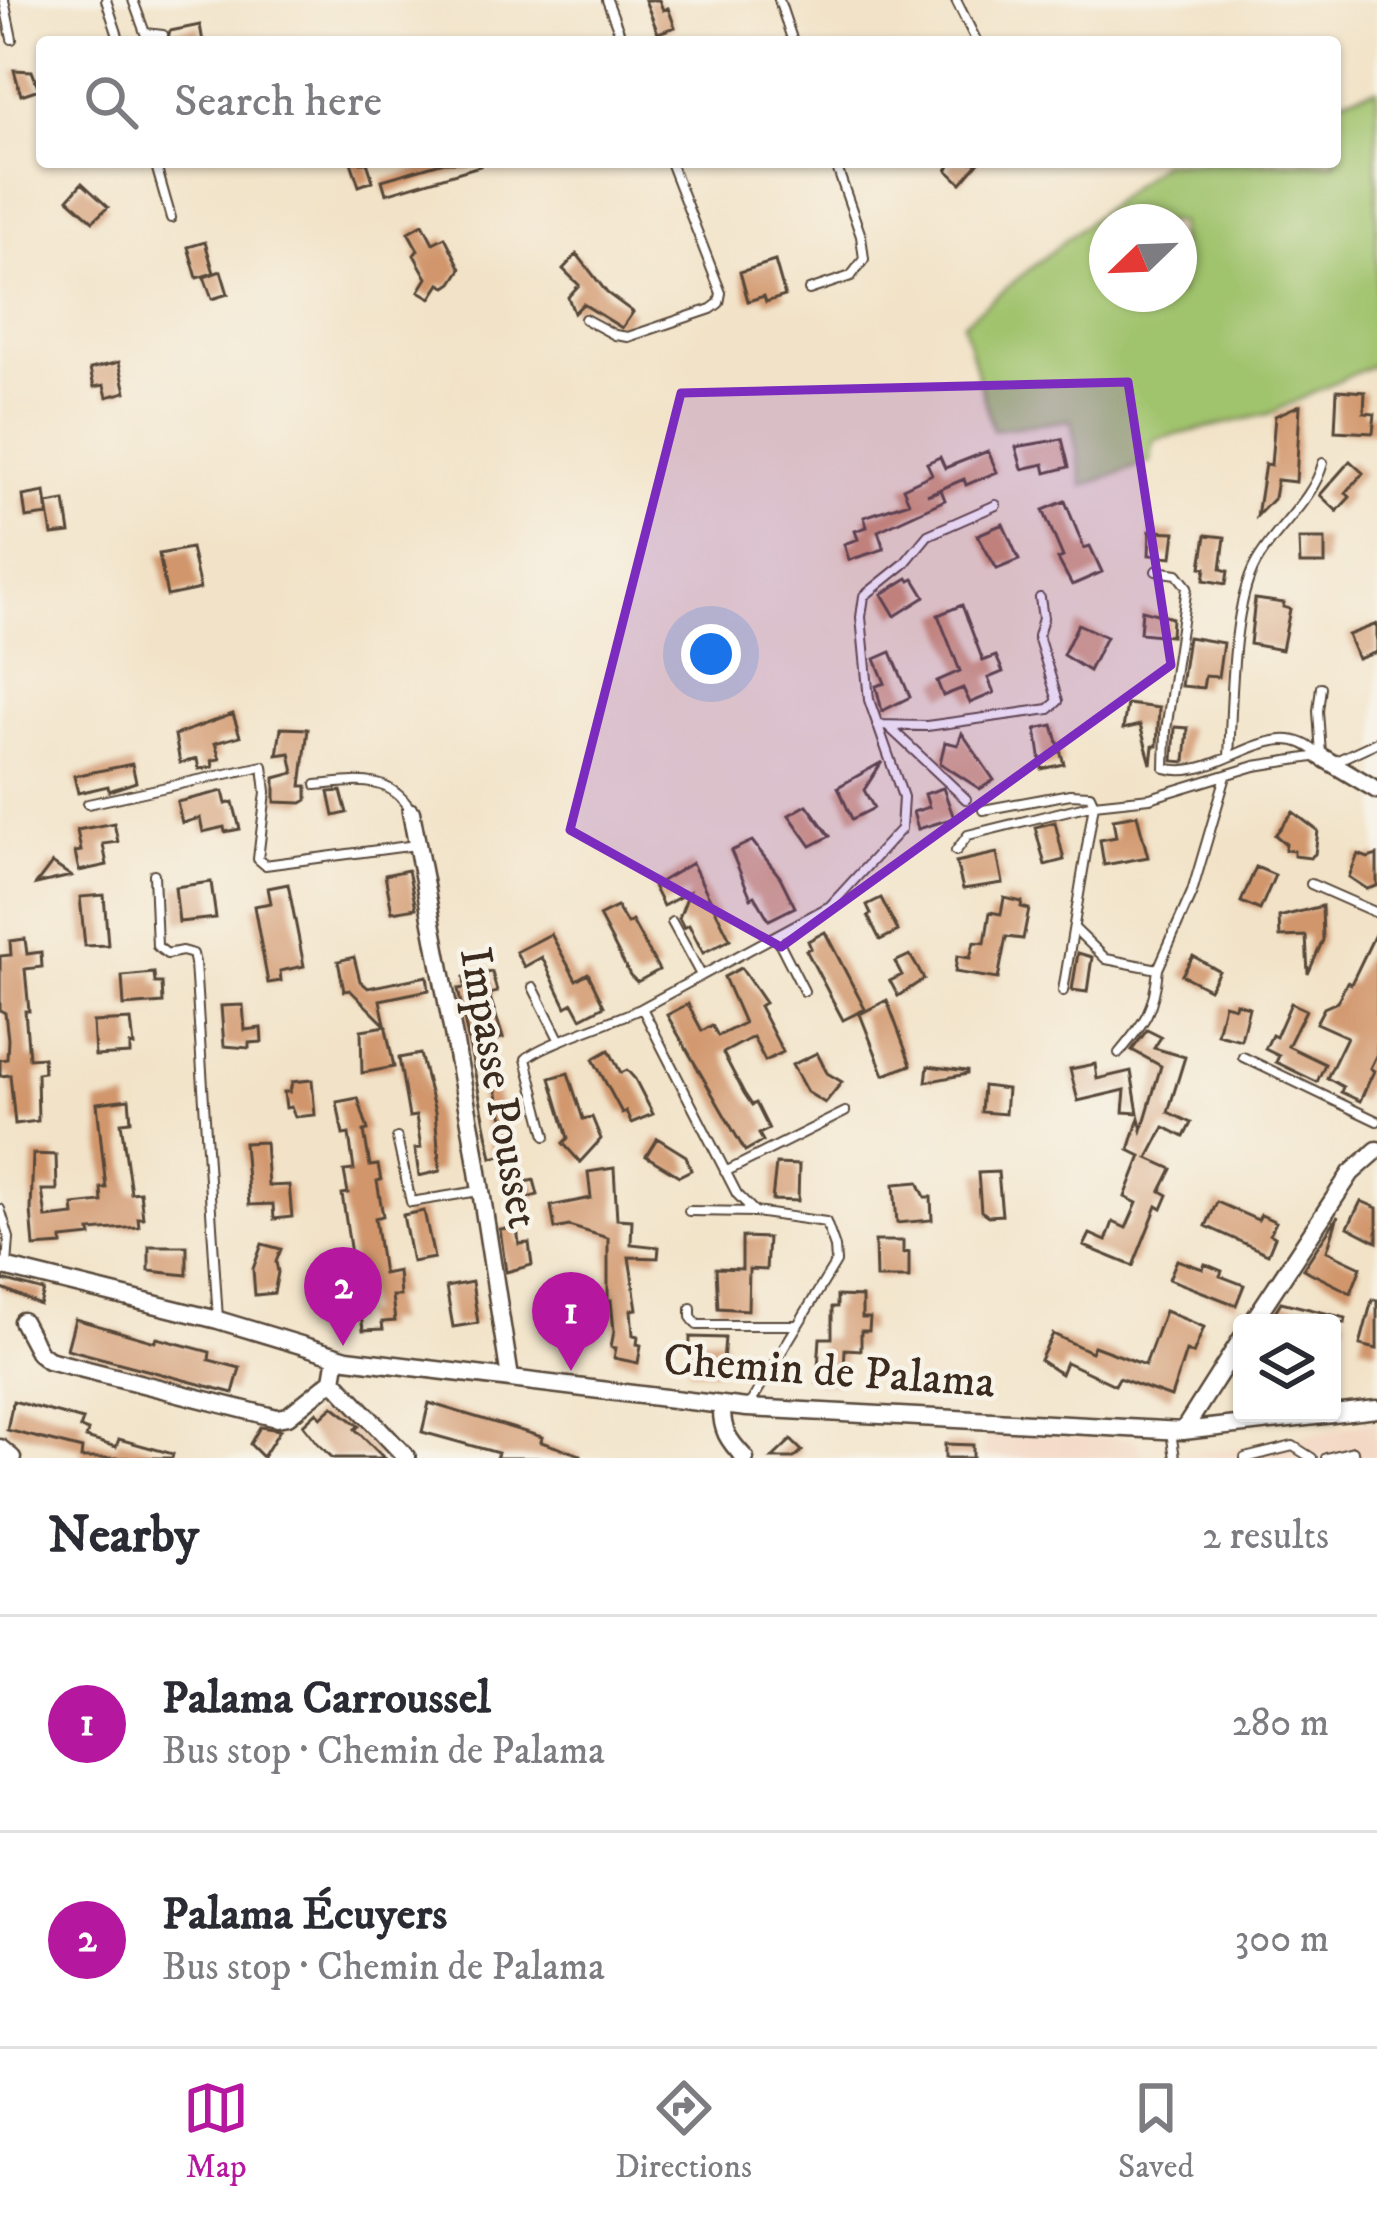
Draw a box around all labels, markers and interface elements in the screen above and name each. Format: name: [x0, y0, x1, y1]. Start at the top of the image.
search box: [36, 36, 1341, 168]
icon: search: [78, 69, 144, 135]
text: Search here: [174, 74, 382, 130]
north arrow: [1089, 204, 1197, 312]
your location: [681, 624, 741, 684]
street label: Impasse Pousset: [446, 943, 550, 1233]
pin: 2: [304, 1247, 382, 1346]
pin: 1: [532, 1272, 610, 1371]
map controls: [1233, 1314, 1341, 1422]
button: layers: [1233, 1314, 1341, 1422]
street label: Chemin de Palama: [661, 1332, 997, 1412]
text: Nearby: [48, 1504, 199, 1568]
text: 2 results: [1202, 1512, 1329, 1561]
text: Palama Carroussel: [162, 1671, 491, 1727]
text: 1: [80, 1699, 94, 1748]
text: 280 m: [1232, 1699, 1329, 1748]
text: Bus stop · Chemin de Palama: [162, 1727, 605, 1776]
text: Palama Écuyers: [162, 1887, 447, 1943]
text: 2: [77, 1915, 97, 1964]
text: 300 m: [1235, 1915, 1329, 1964]
text: Bus stop · Chemin de Palama: [162, 1943, 605, 1992]
tab: Map: [183, 2075, 249, 2188]
tab: Directions: [615, 2075, 752, 2188]
tab: Saved: [1118, 2075, 1194, 2188]

